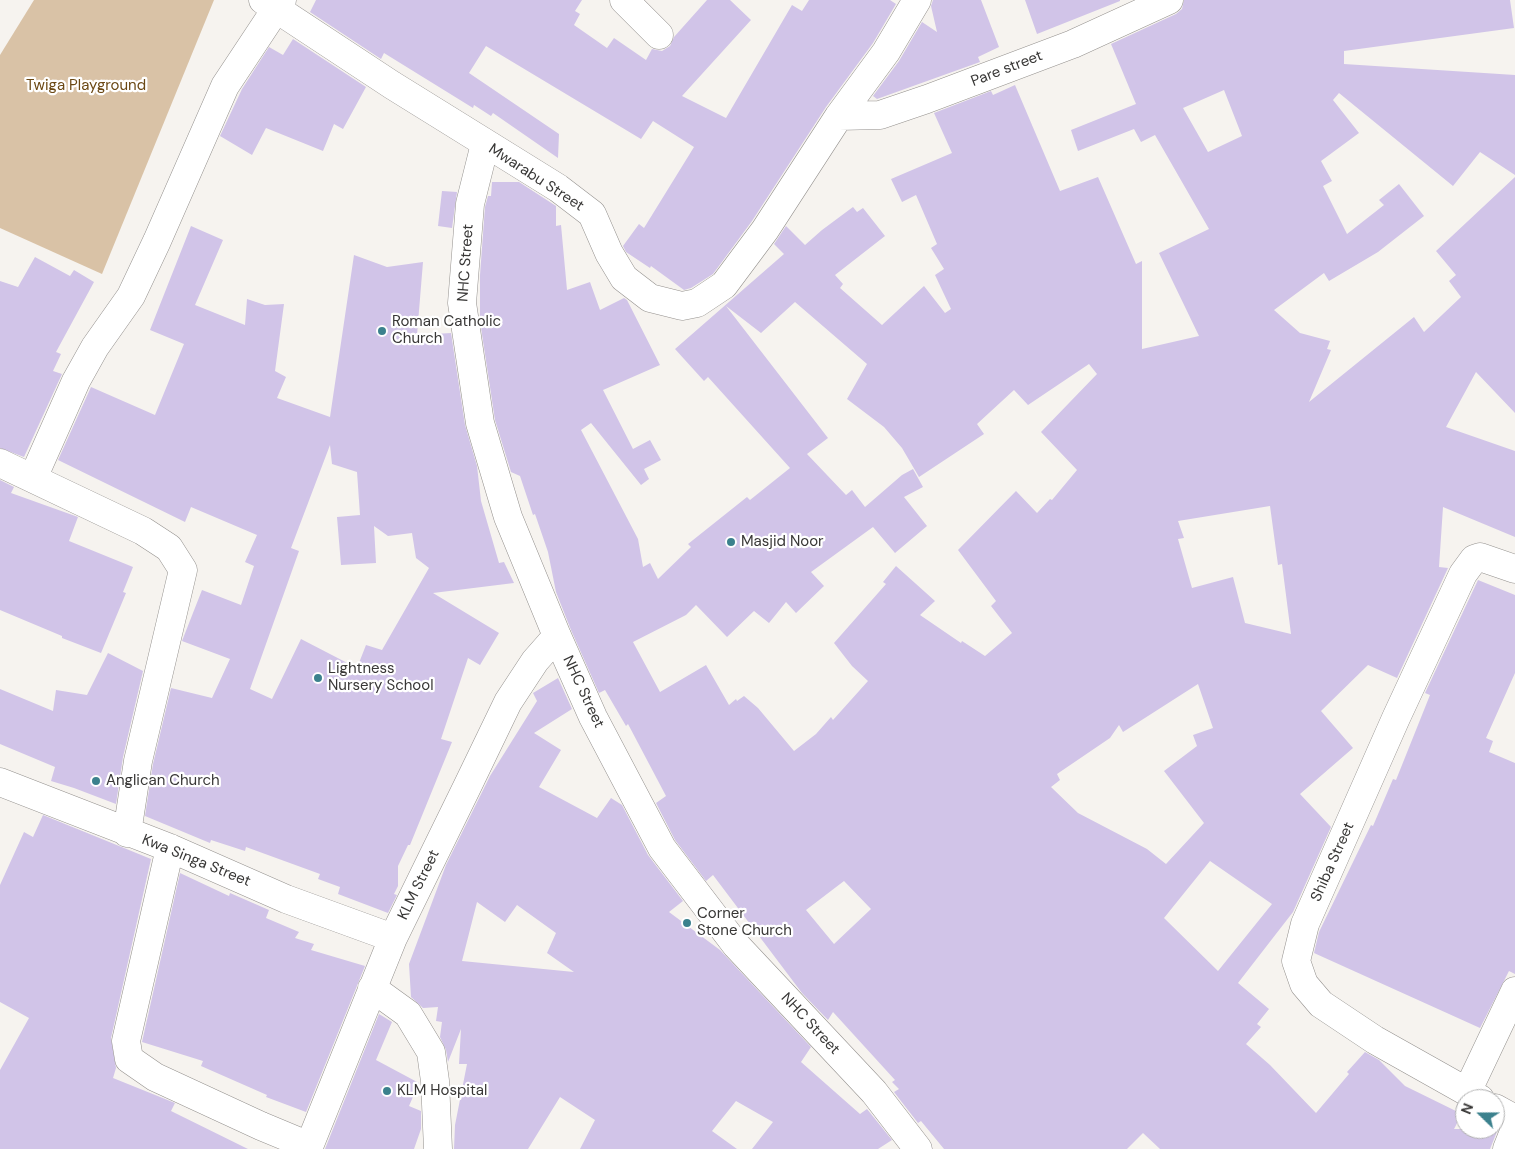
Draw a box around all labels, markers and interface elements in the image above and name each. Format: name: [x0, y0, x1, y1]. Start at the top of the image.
street label: Pare street: [969, 47, 1045, 91]
park label: Twiga Playground: [26, 77, 146, 95]
street label: Mwarabu Street: [485, 140, 587, 216]
street label: NHC Street: [454, 224, 478, 302]
place label: Roman Catholic Church: [392, 313, 501, 348]
marker: Roman Catholic Church: [376, 325, 388, 337]
place label: Masjid Noor: [741, 533, 824, 551]
marker: Masjid Noor: [725, 536, 737, 548]
street label: NHC Street: [558, 653, 608, 731]
place label: Lightness Nursery School: [328, 660, 433, 695]
marker: Lightness Nursery School: [312, 672, 324, 684]
place label: Anglican Church: [106, 772, 220, 790]
marker: Anglican Church: [90, 775, 102, 787]
street label: Shiba Street: [1307, 820, 1359, 904]
street label: Kwa Singa Street: [139, 831, 253, 891]
street label: KLM Street: [394, 847, 444, 923]
place label: Corner Stone Church: [697, 905, 792, 940]
marker: Corner Stone Church: [681, 917, 693, 929]
street label: NHC Street: [777, 989, 843, 1059]
place label: KLM Hospital: [397, 1082, 487, 1100]
marker: KLM Hospital: [381, 1085, 393, 1097]
north arrow: [1455, 1089, 1505, 1139]
text: N: [1457, 1101, 1477, 1117]

